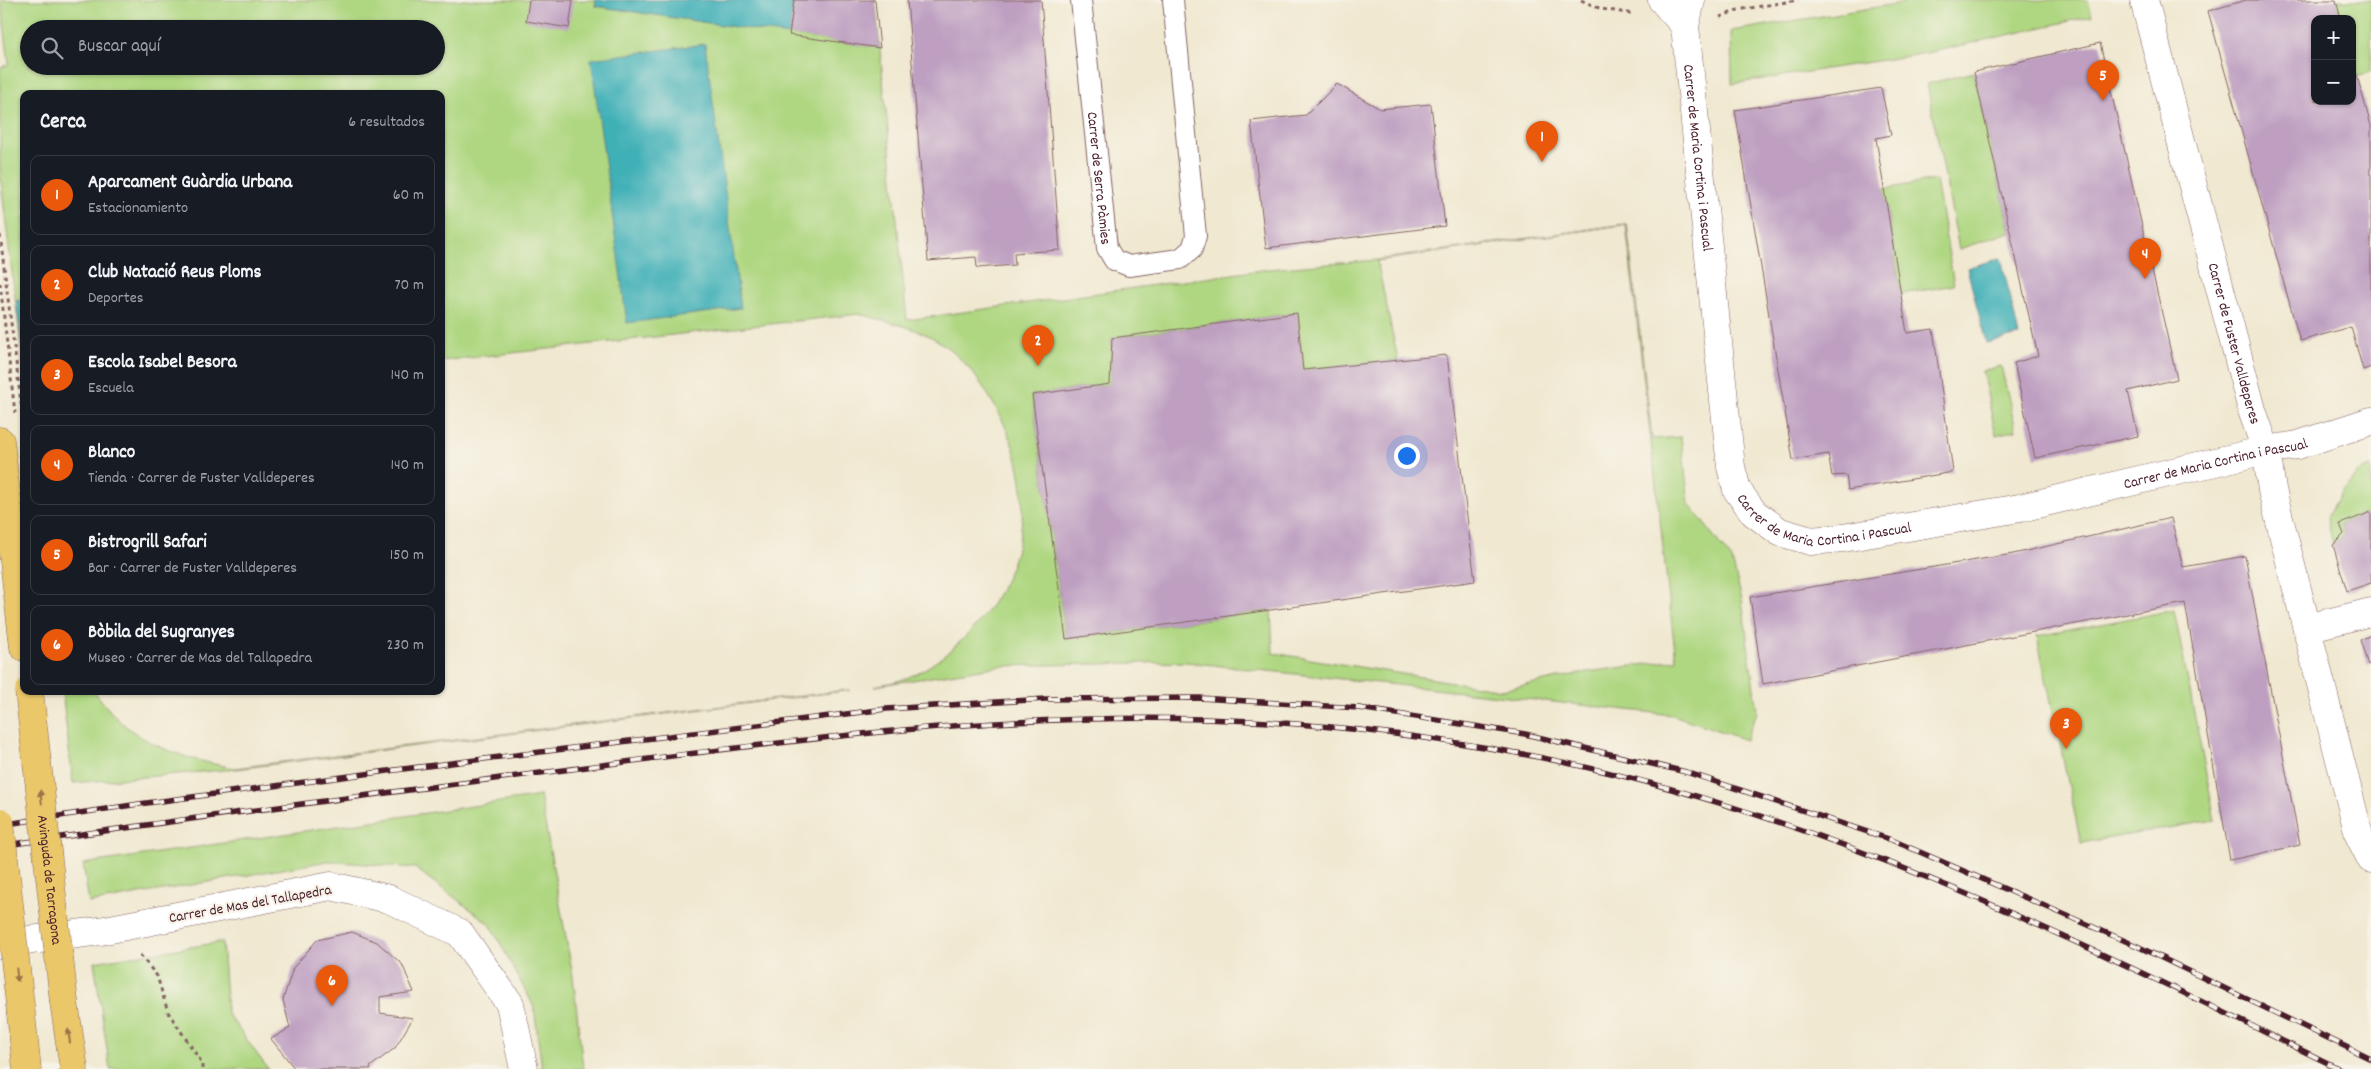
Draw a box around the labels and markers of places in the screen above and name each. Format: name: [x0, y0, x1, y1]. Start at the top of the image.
pin: 5: [2087, 60, 2119, 101]
pin: 1: [1526, 121, 1558, 162]
pin: 4: [2129, 238, 2161, 279]
pin: 2: [1022, 325, 1054, 366]
pin: 3: [2050, 708, 2082, 749]
pin: 6: [316, 965, 348, 1006]

